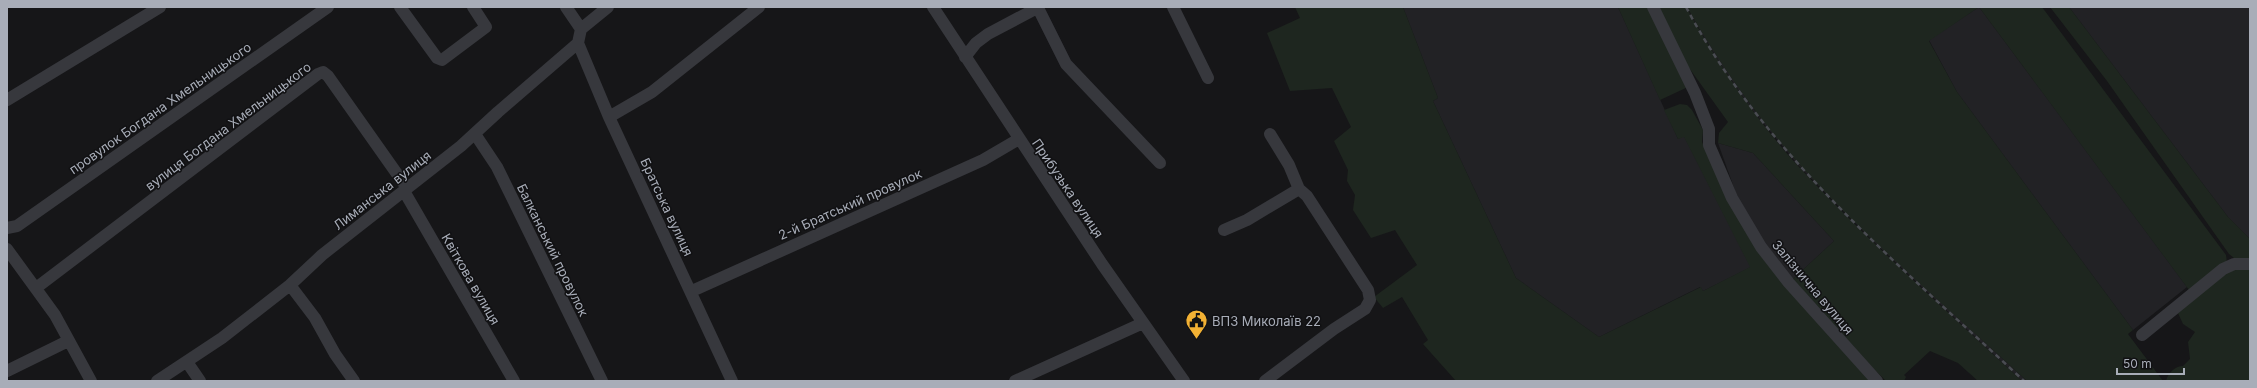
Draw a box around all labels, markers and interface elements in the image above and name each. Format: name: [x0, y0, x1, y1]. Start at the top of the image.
street label: провулок Богдана Хмельницького: [66, 39, 254, 177]
street label: вулиця Богдана Хмельницького: [142, 58, 314, 194]
street label: Прибузька вулиця: [1029, 135, 1107, 241]
street label: Лиманська вулиця: [330, 147, 434, 233]
street label: Братська вулиця: [637, 155, 697, 259]
street label: 2-й Братський провулок: [776, 165, 924, 243]
street label: Балканський провулок: [514, 181, 592, 319]
street label: Квіткова вулиця: [438, 231, 504, 327]
street label: Залізнична вулиця: [1769, 237, 1857, 337]
public building icon: ВПЗ Миколаїв 22: [1183, 308, 1209, 341]
place label: ВПЗ Миколаїв 22: [1212, 313, 1321, 329]
scale bar: [2117, 350, 2184, 376]
text: 50 m: [2123, 356, 2152, 371]

